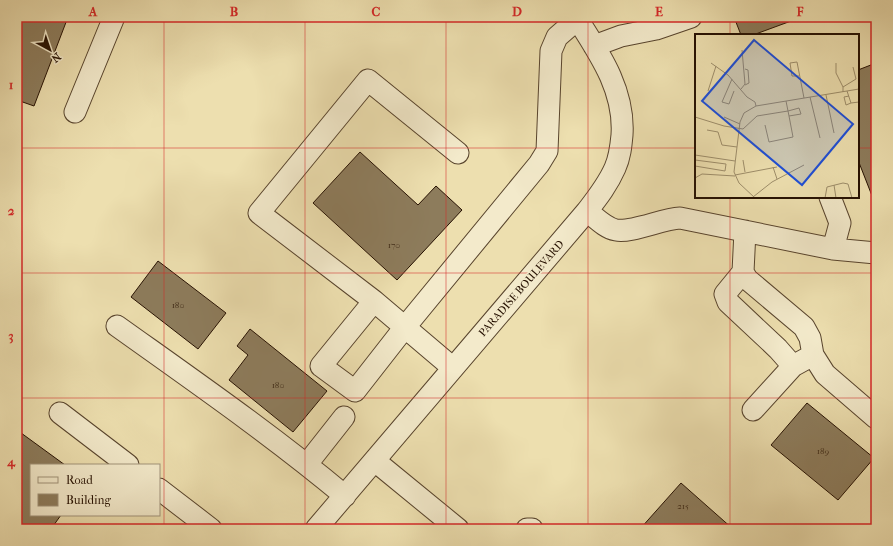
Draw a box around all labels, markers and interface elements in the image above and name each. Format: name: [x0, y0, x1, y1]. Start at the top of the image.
text: A: [88, 4, 98, 19]
text: B: [230, 4, 239, 19]
text: C: [372, 4, 381, 19]
text: D: [512, 4, 522, 19]
text: E: [655, 4, 663, 19]
text: F: [796, 4, 804, 19]
north arrow: [30, 30, 70, 70]
inset map: [695, 34, 859, 198]
text: N: [48, 50, 63, 65]
text: 1: [9, 77, 14, 92]
text: 2: [8, 203, 15, 218]
street label: PARADISE BOULEVARD: [476, 237, 567, 339]
house number: 170: [388, 240, 400, 250]
house number: 180: [172, 300, 184, 310]
text: 3: [8, 328, 14, 344]
house number: 180: [272, 380, 284, 390]
house number: 189: [817, 446, 830, 456]
text: 4: [6, 454, 16, 470]
legend: [30, 464, 160, 516]
text: Road: [66, 473, 93, 487]
text: Building: [66, 493, 111, 507]
house number: 215: [677, 501, 689, 511]

